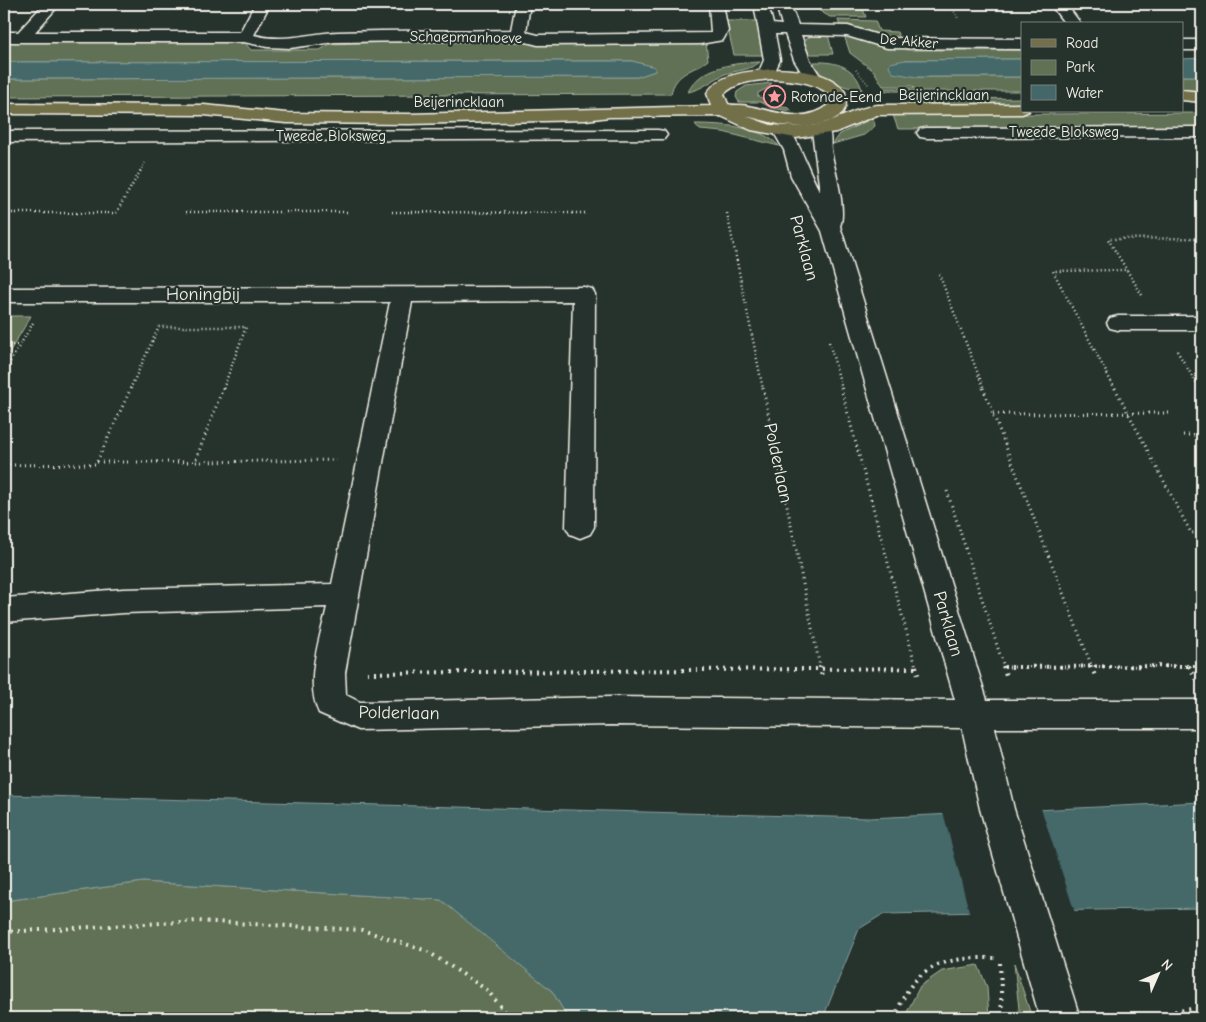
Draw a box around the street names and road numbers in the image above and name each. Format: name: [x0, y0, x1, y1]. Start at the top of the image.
street label: Schaepmanhoeve: [410, 27, 523, 47]
street label: De Akker: [879, 29, 939, 53]
street label: Beijerincklaan: [899, 86, 989, 104]
street label: Beijerincklaan: [414, 93, 504, 111]
street label: Tweede Bloksweg: [1009, 123, 1119, 141]
street label: Tweede Bloksweg: [276, 127, 386, 145]
street label: Parklaan: [785, 213, 823, 283]
street label: Honingbij: [166, 284, 240, 305]
street label: Polderlaan: [759, 421, 797, 505]
street label: Parklaan: [929, 589, 967, 659]
street label: Polderlaan: [358, 702, 440, 724]

